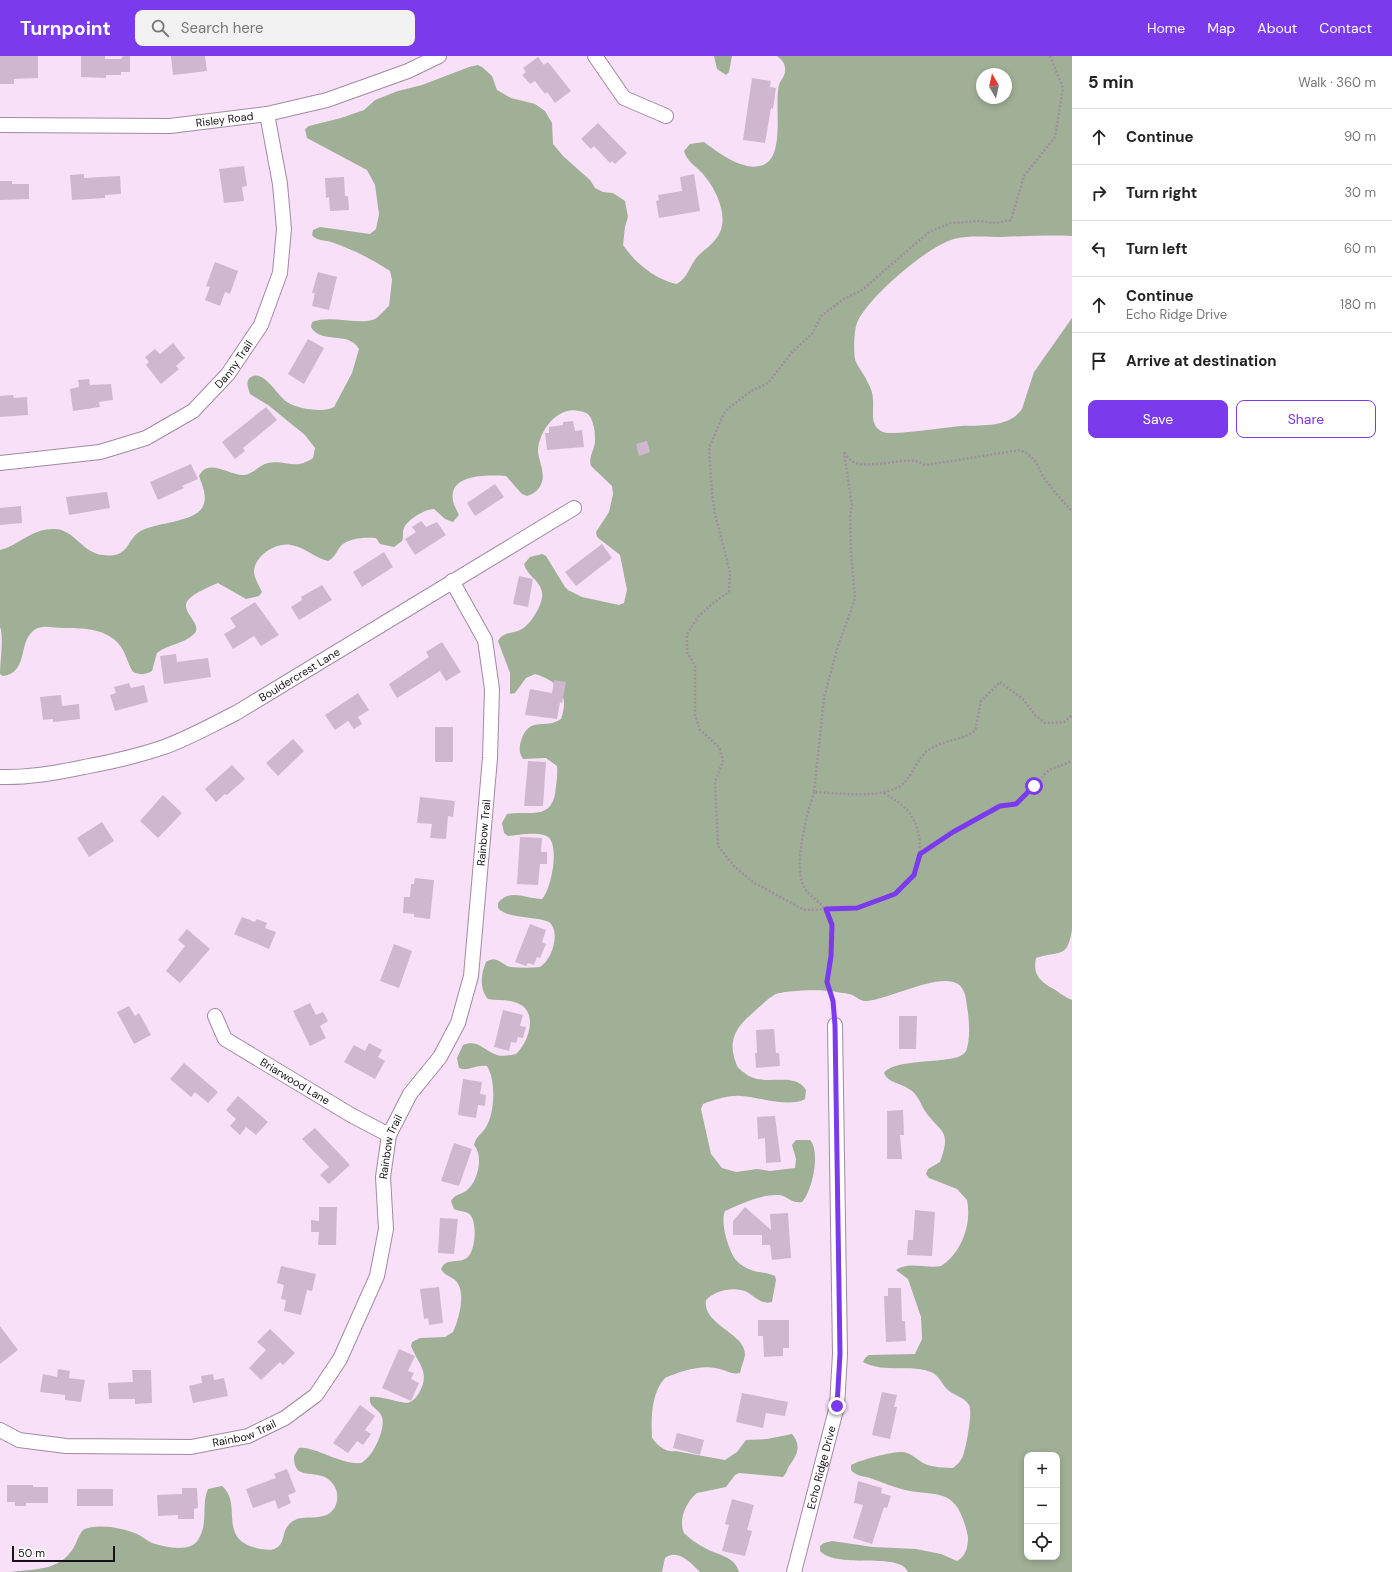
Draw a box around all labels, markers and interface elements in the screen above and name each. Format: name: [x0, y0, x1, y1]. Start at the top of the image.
search box: [135, 10, 415, 46]
text: Turnpoint: [20, 16, 111, 41]
icon: search: [149, 17, 171, 39]
text: Search here: [181, 18, 264, 38]
text: Home: [1147, 19, 1185, 37]
text: Map: [1207, 19, 1235, 37]
text: About: [1257, 19, 1297, 37]
text: Contact: [1319, 19, 1372, 37]
north arrow: [976, 68, 1012, 104]
text: 5 min: [1088, 71, 1134, 93]
text: Walk · 360 m: [1298, 74, 1376, 91]
street label: Risley Road: [195, 109, 254, 130]
icon: ahead: [1088, 126, 1110, 148]
text: Continue: [1126, 127, 1194, 147]
text: 90 m: [1344, 128, 1376, 145]
icon: right: [1088, 182, 1110, 204]
text: Turn right: [1126, 183, 1197, 203]
text: 30 m: [1344, 184, 1376, 201]
icon: left: [1088, 238, 1110, 260]
text: Turn left: [1126, 239, 1187, 259]
text: 60 m: [1344, 240, 1376, 257]
text: Continue: [1126, 286, 1194, 306]
icon: ahead: [1088, 294, 1110, 316]
text: 180 m: [1340, 296, 1376, 313]
text: Echo Ridge Drive: [1126, 306, 1227, 323]
street label: Danny Trail: [211, 338, 256, 391]
icon: arrive: [1088, 350, 1110, 372]
text: Arrive at destination: [1126, 351, 1277, 371]
button: Save: [1088, 400, 1228, 438]
button: Share: [1236, 400, 1376, 438]
street label: Bouldercrest Lane: [256, 645, 342, 705]
route start: [1025, 777, 1043, 795]
street label: Rainbow Trail: [474, 799, 493, 866]
street label: Briarwood Lane: [258, 1055, 333, 1108]
street label: Rainbow Trail: [376, 1112, 405, 1180]
route end: [828, 1397, 846, 1415]
street label: Rainbow Trail: [211, 1416, 278, 1450]
street label: Echo Ridge Drive: [804, 1424, 839, 1511]
map controls: [1024, 1452, 1060, 1560]
button: +: [1024, 1452, 1060, 1488]
button: −: [1024, 1488, 1060, 1524]
button: locate: [1024, 1524, 1060, 1560]
scale bar: [12, 1544, 115, 1563]
text: 50 m: [18, 1546, 45, 1560]

